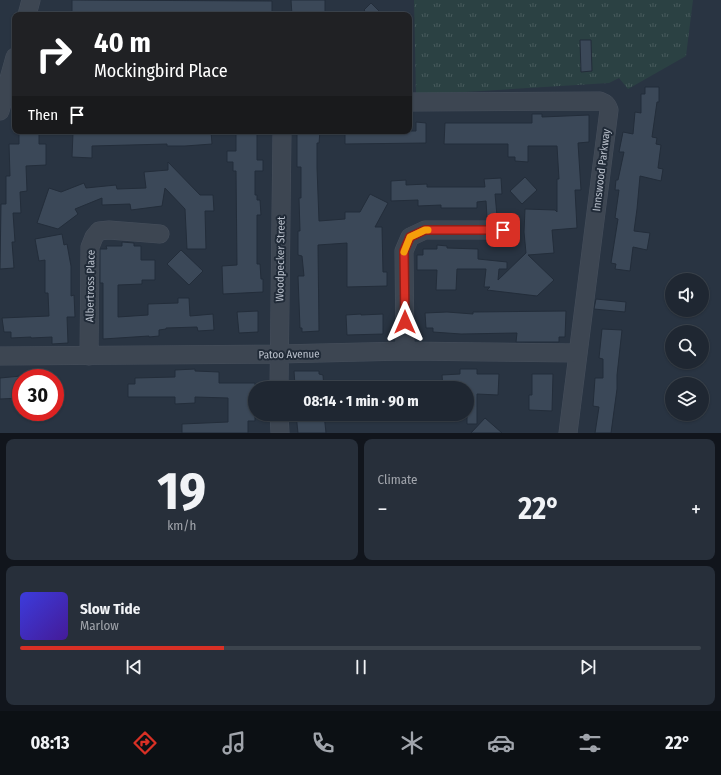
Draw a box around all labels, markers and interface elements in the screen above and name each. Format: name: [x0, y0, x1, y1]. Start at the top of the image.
text: 40 m: [94, 26, 151, 59]
icon: right: [28, 28, 80, 80]
text: Mockingbird Place: [94, 60, 228, 82]
icon: arrive: [66, 104, 88, 126]
text: Then: [28, 106, 58, 124]
street label: Innswood Parkway: [590, 128, 613, 212]
pin: [486, 213, 520, 247]
street label: Woodpecker Street: [273, 216, 288, 302]
icon: arrive: [492, 219, 514, 241]
street label: Albertross Place: [83, 250, 98, 322]
map controls: [665, 273, 709, 421]
button: sound: [665, 273, 709, 317]
position arrow: [384, 301, 426, 343]
button: search: [665, 325, 709, 369]
street label: Patoo Avenue: [258, 347, 320, 362]
speed limit sign: 30: [12, 369, 64, 421]
button: layers: [665, 377, 709, 421]
text: 08:14 · 1 min · 90 m: [303, 392, 419, 410]
text: 19: [157, 460, 206, 523]
text: Climate: [378, 472, 418, 487]
text: 22°: [518, 491, 560, 527]
text: −: [378, 496, 387, 523]
text: +: [691, 496, 701, 523]
text: km/h: [167, 518, 196, 533]
text: Slow Tide: [80, 600, 140, 618]
text: Marlow: [80, 618, 119, 633]
icon: previous: [123, 656, 145, 678]
icon: pause: [350, 656, 372, 678]
icon: next: [577, 656, 599, 678]
icon: directions: [131, 729, 159, 757]
icon: music: [220, 729, 248, 757]
icon: phone: [309, 729, 337, 757]
icon: climate: [398, 729, 426, 757]
icon: car: [487, 729, 515, 757]
icon: filters: [576, 729, 604, 757]
text: 08:13: [31, 732, 70, 754]
text: 22°: [665, 732, 690, 754]

